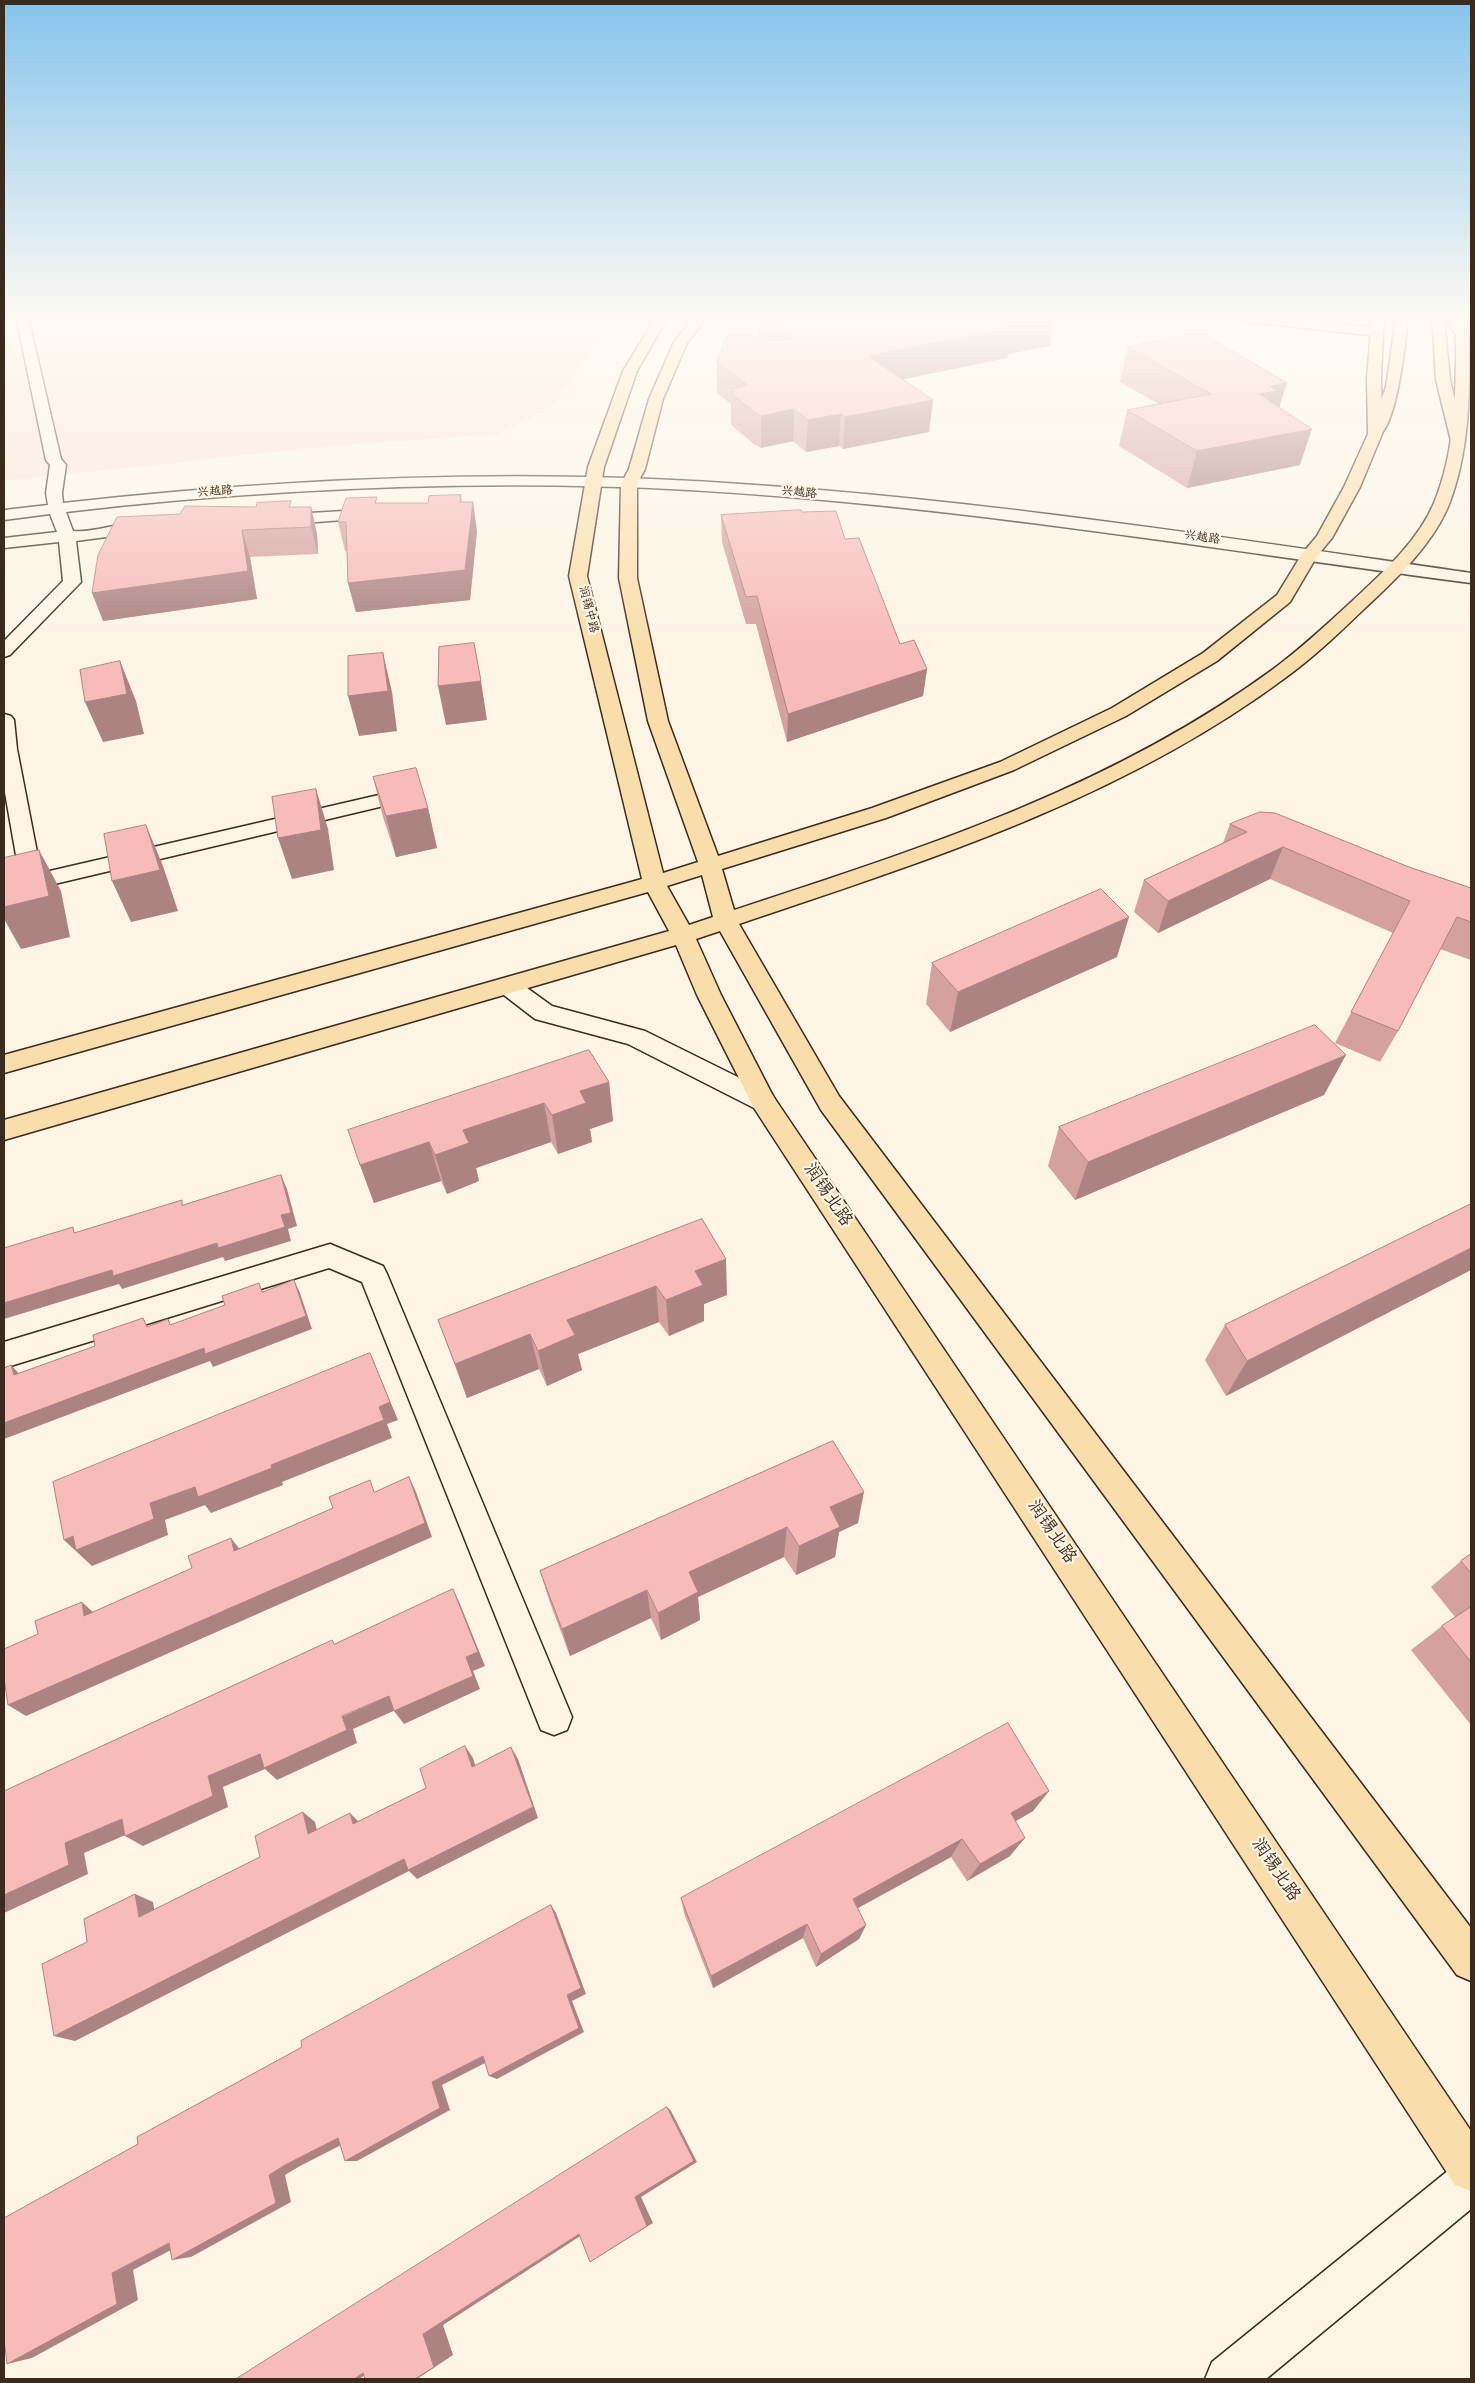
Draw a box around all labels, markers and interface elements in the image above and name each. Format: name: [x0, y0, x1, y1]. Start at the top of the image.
street label: 兴越路: [197, 485, 233, 501]
street label: 兴越路: [780, 485, 818, 503]
street label: 兴越路: [1183, 529, 1221, 549]
street label: 润锡中路: [574, 585, 600, 635]
street label: 润锡北路: [797, 1160, 855, 1232]
street label: 润锡北路: [1021, 1497, 1079, 1569]
street label: 润锡北路: [1245, 1835, 1303, 1907]

